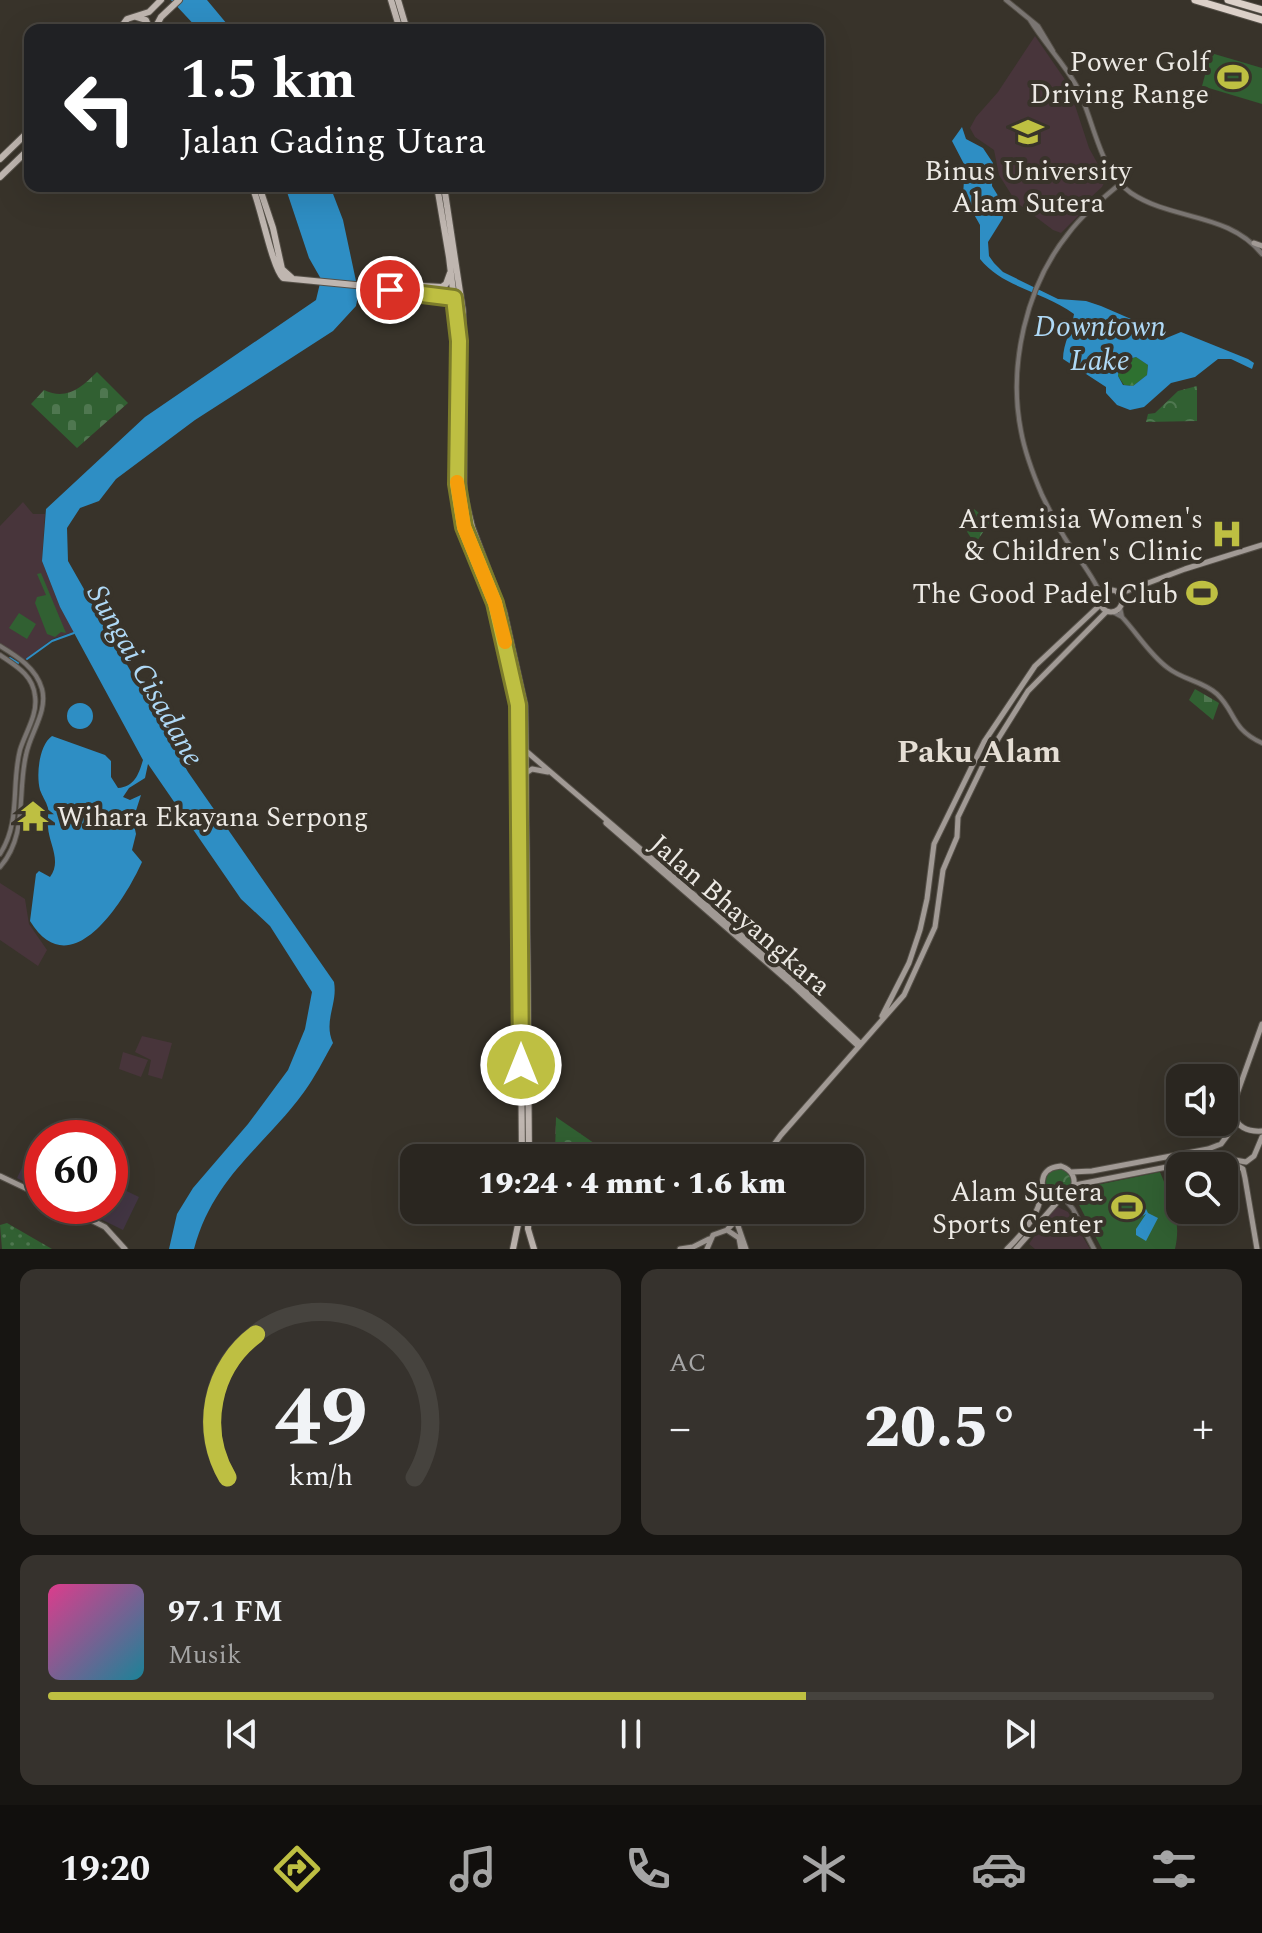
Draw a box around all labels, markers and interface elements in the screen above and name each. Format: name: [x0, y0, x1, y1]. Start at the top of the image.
text: 1.5 km: [180, 38, 356, 123]
place label: Power Golf Driving Range: [1030, 41, 1211, 116]
icon: left: [48, 56, 152, 160]
sports icon: Power Golf Driving Range: [1216, 60, 1250, 94]
text: Jalan Gading Utara: [180, 115, 486, 170]
school or university icon: Binus University Alam Sutera: [1011, 115, 1045, 149]
place label: Binus University Alam Sutera: [924, 150, 1133, 225]
pin: [356, 256, 424, 324]
icon: arrive: [368, 268, 412, 312]
water label: Downtown Lake: [1034, 304, 1166, 384]
place label: Artemisia Women's & Children's Clinic: [958, 498, 1203, 573]
hospital icon: Artemisia Women's & Children's Clinic: [1210, 517, 1244, 551]
place label: The Good Padel Club: [912, 573, 1178, 616]
water label: Sungai Cisadane: [74, 576, 216, 775]
sports icon: The Good Padel Club: [1185, 576, 1219, 610]
district label: Paku Alam: [897, 728, 1061, 777]
place label: Wihara Ekayana Serpong: [57, 796, 369, 839]
temple icon: Wihara Ekayana Serpong: [16, 799, 50, 833]
street label: Jalan Bhayangkara: [639, 824, 841, 1007]
position arrow: [479, 1023, 563, 1107]
map controls: [1166, 1064, 1238, 1224]
button: sound: [1166, 1064, 1238, 1136]
speed limit sign: 60: [24, 1120, 128, 1224]
button: search: [1166, 1152, 1238, 1224]
text: 19:24 · 4 mnt · 1.6 km: [478, 1161, 786, 1207]
place label: Alam Sutera Sports Center: [932, 1171, 1103, 1246]
sports icon: Alam Sutera Sports Center: [1110, 1190, 1144, 1224]
text: AC: [669, 1343, 707, 1383]
text: 49: [274, 1356, 367, 1483]
text: 20.5°: [864, 1382, 1019, 1474]
text: −: [669, 1395, 691, 1462]
text: +: [1192, 1395, 1214, 1462]
text: km/h: [288, 1455, 353, 1498]
text: 97.1 FM: [168, 1589, 283, 1635]
text: Musik: [168, 1635, 241, 1675]
icon: previous: [220, 1712, 264, 1756]
icon: pause: [609, 1712, 653, 1756]
icon: next: [998, 1712, 1042, 1756]
icon: directions: [269, 1841, 325, 1897]
icon: music: [445, 1841, 501, 1897]
icon: phone: [620, 1841, 676, 1897]
icon: climate: [796, 1841, 852, 1897]
icon: car: [971, 1841, 1027, 1897]
icon: filters: [1146, 1841, 1202, 1897]
text: 19:20: [60, 1842, 150, 1897]

